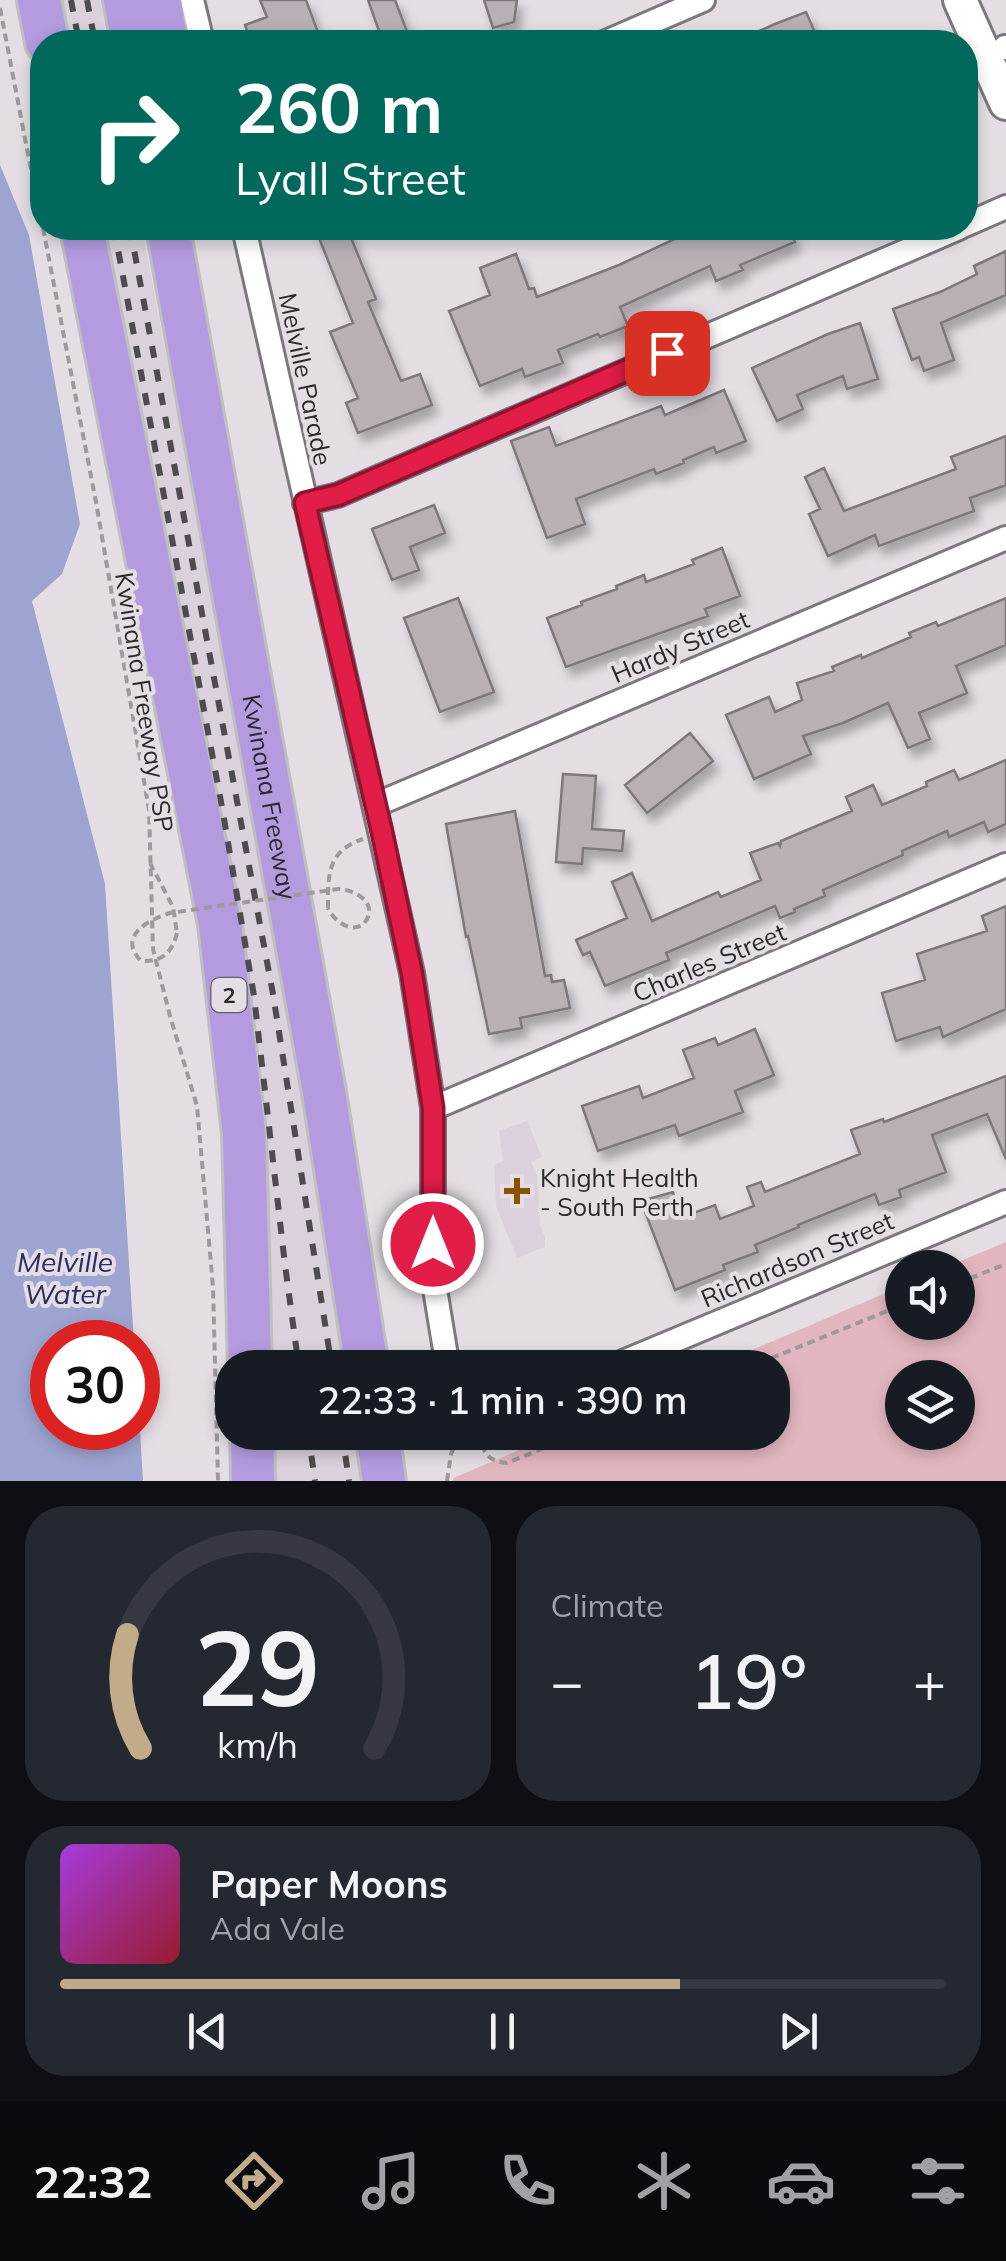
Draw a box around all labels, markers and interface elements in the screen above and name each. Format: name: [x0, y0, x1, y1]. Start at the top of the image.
text: 260 m: [235, 63, 443, 151]
icon: right: [70, 70, 200, 200]
text: Lyall Street: [235, 150, 466, 206]
street label: Melville Parade: [273, 290, 339, 468]
pin: [625, 311, 710, 396]
icon: arrive: [640, 326, 695, 381]
street label: Kwinana Freeway PSP: [109, 570, 181, 834]
street label: Hardy Street: [606, 603, 754, 689]
street label: Kwinana Freeway: [237, 692, 304, 902]
street label: Charles Street: [628, 916, 791, 1008]
road number: 2: [212, 978, 246, 1012]
place label: Knight Health - South Perth: [540, 1162, 699, 1222]
marker: Knight Health - South Perth: [504, 1178, 530, 1204]
position arrow: [381, 1192, 485, 1296]
street label: Richardson Street: [696, 1204, 898, 1314]
water label: Melville Water: [17, 1244, 113, 1311]
map controls: [885, 1250, 975, 1450]
button: sound: [885, 1250, 975, 1340]
speed limit sign: 30: [30, 1320, 160, 1450]
button: layers: [885, 1360, 975, 1450]
text: 22:33 · 1 min · 390 m: [317, 1376, 688, 1424]
text: Climate: [551, 1585, 663, 1625]
text: 29: [195, 1601, 320, 1732]
text: 19°: [689, 1634, 807, 1728]
text: −: [551, 1647, 584, 1716]
text: +: [913, 1647, 946, 1716]
text: km/h: [217, 1722, 298, 1767]
text: Paper Moons: [210, 1860, 448, 1908]
text: Ada Vale: [210, 1908, 345, 1948]
icon: previous: [180, 2004, 235, 2059]
icon: pause: [475, 2004, 530, 2059]
icon: next: [771, 2004, 826, 2059]
icon: directions: [219, 2146, 289, 2216]
icon: music: [356, 2146, 426, 2216]
icon: phone: [493, 2146, 563, 2216]
icon: climate: [629, 2146, 699, 2216]
icon: car: [766, 2146, 836, 2216]
icon: filters: [903, 2146, 973, 2216]
text: 22:32: [33, 2153, 153, 2209]

